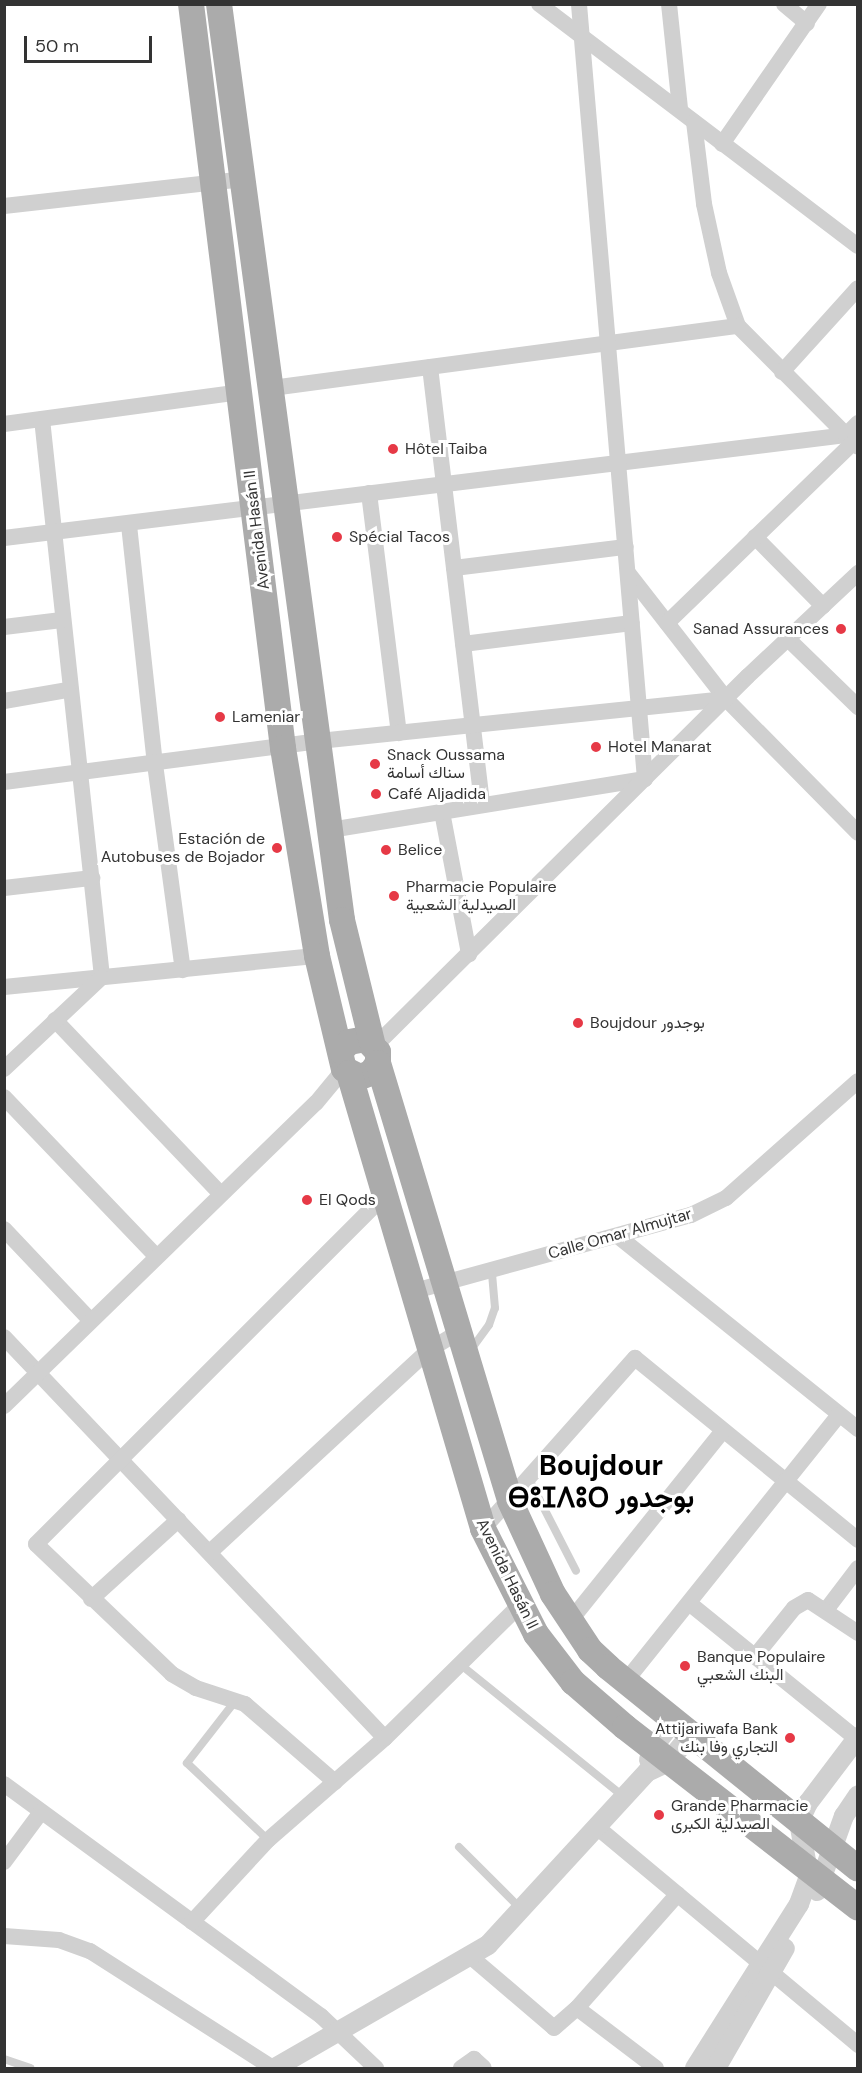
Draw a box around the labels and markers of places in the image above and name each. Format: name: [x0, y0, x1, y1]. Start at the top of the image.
place label: Hôtel Taiba: [405, 439, 487, 459]
marker: Hôtel Taiba: [386, 442, 400, 456]
place label: Spécial Tacos: [349, 527, 450, 547]
marker: Spécial Tacos: [330, 530, 344, 544]
place label: Sanad Assurances: [693, 619, 829, 639]
marker: Sanad Assurances: [834, 622, 848, 636]
place label: Lameniar: [232, 707, 300, 727]
marker: Lameniar: [213, 710, 227, 724]
place label: Hotel Manarat: [608, 737, 712, 757]
marker: Hotel Manarat: [589, 740, 603, 754]
place label: Snack Oussama سناك أسامة: [387, 745, 505, 783]
marker: Snack Oussama سناك أسامة: [368, 757, 382, 771]
place label: Café Aljadida: [388, 784, 486, 804]
marker: Café Aljadida: [369, 787, 383, 801]
place label: Estación de Autobuses de Bojador: [101, 829, 265, 867]
place label: Belice: [398, 840, 442, 860]
marker: Estación de Autobuses de Bojador: [270, 841, 284, 855]
marker: Belice: [379, 843, 393, 857]
place label: Pharmacie Populaire الصيدلية الشعبية: [406, 877, 557, 915]
marker: Pharmacie Populaire الصيدلية الشعبية: [387, 889, 401, 903]
place label: Boujdour بوجدور: [590, 1013, 705, 1033]
marker: Boujdour بوجدور: [571, 1016, 585, 1030]
place label: El Qods: [319, 1190, 376, 1210]
marker: El Qods: [300, 1193, 314, 1207]
place label: Banque Populaire البنك الشعبي: [697, 1647, 825, 1685]
marker: Banque Populaire البنك الشعبي: [678, 1659, 692, 1673]
place label: Attijariwafa Bank التجاري وفا بنك: [655, 1719, 778, 1757]
marker: Attijariwafa Bank التجاري وفا بنك: [783, 1731, 797, 1745]
place label: Grande Pharmacie الصيدلية الكبرى: [671, 1796, 808, 1834]
marker: Grande Pharmacie الصيدلية الكبرى: [652, 1808, 666, 1822]

